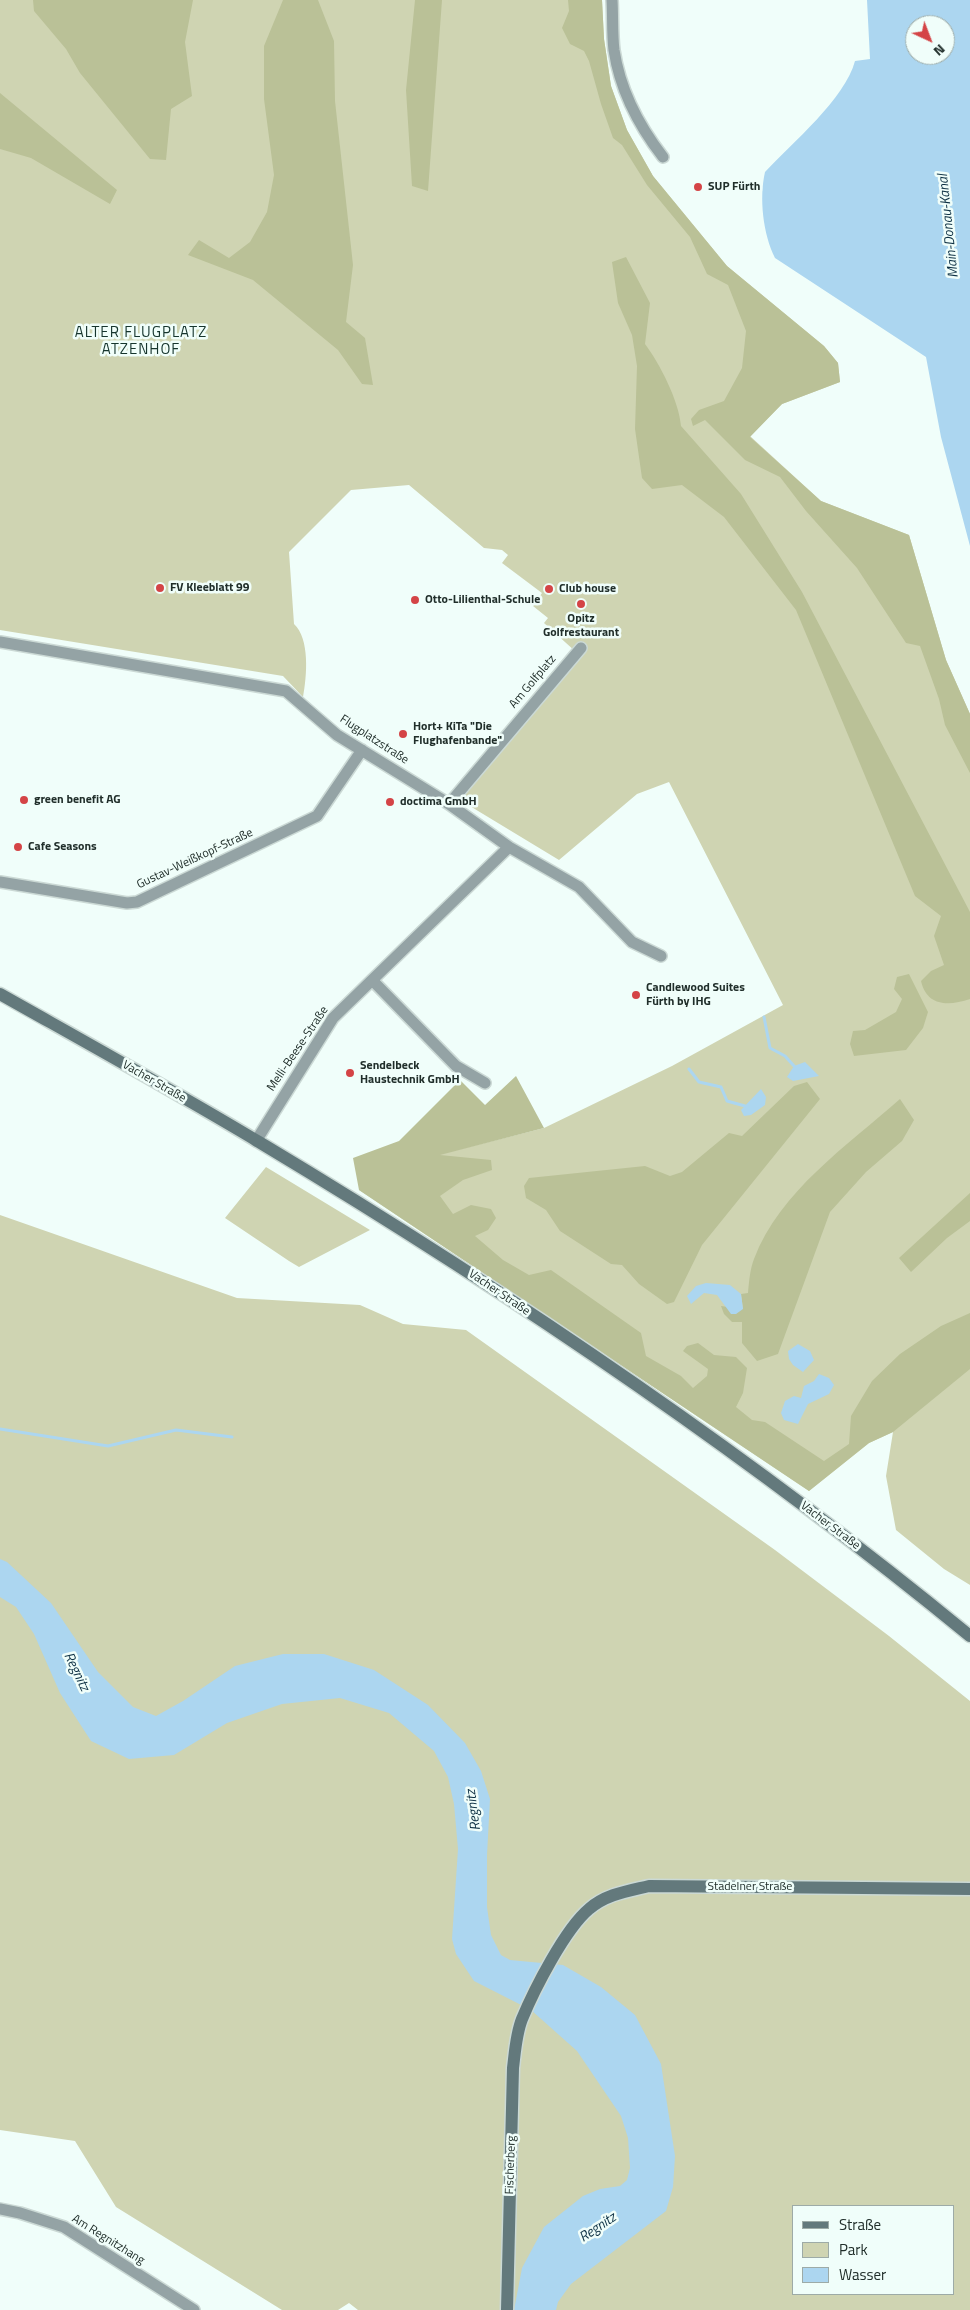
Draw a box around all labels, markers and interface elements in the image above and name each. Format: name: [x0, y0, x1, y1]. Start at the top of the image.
north arrow: [905, 15, 955, 65]
text: N: [929, 40, 951, 62]
water label: Main-Donau-Kanal: [935, 173, 963, 279]
place label: SUP Fürth: [708, 180, 760, 194]
marker: SUP Fürth: [692, 181, 704, 193]
district label: ALTER FLUGPLATZ ATZENHOF: [73, 324, 209, 359]
place label: FV Kleeblatt 99: [170, 581, 250, 595]
marker: FV Kleeblatt 99: [154, 582, 166, 594]
place label: Club house: [559, 582, 616, 596]
marker: Club house: [543, 583, 555, 595]
place label: Otto-Lilienthal-Schule: [425, 593, 540, 607]
marker: Otto-Lilienthal-Schule: [409, 594, 421, 606]
marker: Opitz Golfrestaurant: [575, 598, 587, 610]
place label: Opitz Golfrestaurant: [543, 612, 619, 640]
street label: Am Golfplatz: [507, 652, 559, 712]
street label: Flugplatzstraße: [337, 712, 411, 768]
place label: Hort+ KiTa "Die Flughafenbande": [413, 720, 502, 748]
marker: Hort+ KiTa "Die Flughafenbande": [397, 728, 409, 740]
place label: green benefit AG: [34, 793, 121, 807]
marker: green benefit AG: [18, 794, 30, 806]
place label: doctima GmbH: [400, 795, 477, 809]
marker: doctima GmbH: [384, 796, 396, 808]
street label: Gustav-Weißkopf-Straße: [135, 826, 255, 892]
place label: Cafe Seasons: [28, 840, 97, 854]
marker: Cafe Seasons: [12, 841, 24, 853]
place label: Candlewood Suites Fürth by IHG: [646, 981, 745, 1009]
marker: Candlewood Suites Fürth by IHG: [630, 989, 642, 1001]
street label: Melli-Beese-Straße: [264, 1004, 332, 1094]
street label: Vacher Straße: [120, 1058, 188, 1106]
place label: Sendelbeck Haustechnik GmbH: [360, 1059, 460, 1087]
marker: Sendelbeck Haustechnik GmbH: [344, 1067, 356, 1079]
street label: Vacher Straße: [466, 1267, 532, 1319]
street label: Vacher Straße: [797, 1499, 863, 1553]
water label: Regnitz: [59, 1650, 93, 1694]
water label: Regnitz: [463, 1789, 485, 1831]
street label: Stadelner Straße: [708, 1880, 792, 1894]
street label: Fischerberg: [503, 2135, 519, 2195]
legend: [792, 2205, 955, 2295]
water label: Regnitz: [576, 2210, 620, 2246]
street label: Am Regnitzhang: [69, 2212, 147, 2268]
text: Straße: [839, 2213, 881, 2236]
text: Park: [839, 2238, 868, 2261]
text: Wasser: [839, 2263, 886, 2286]

